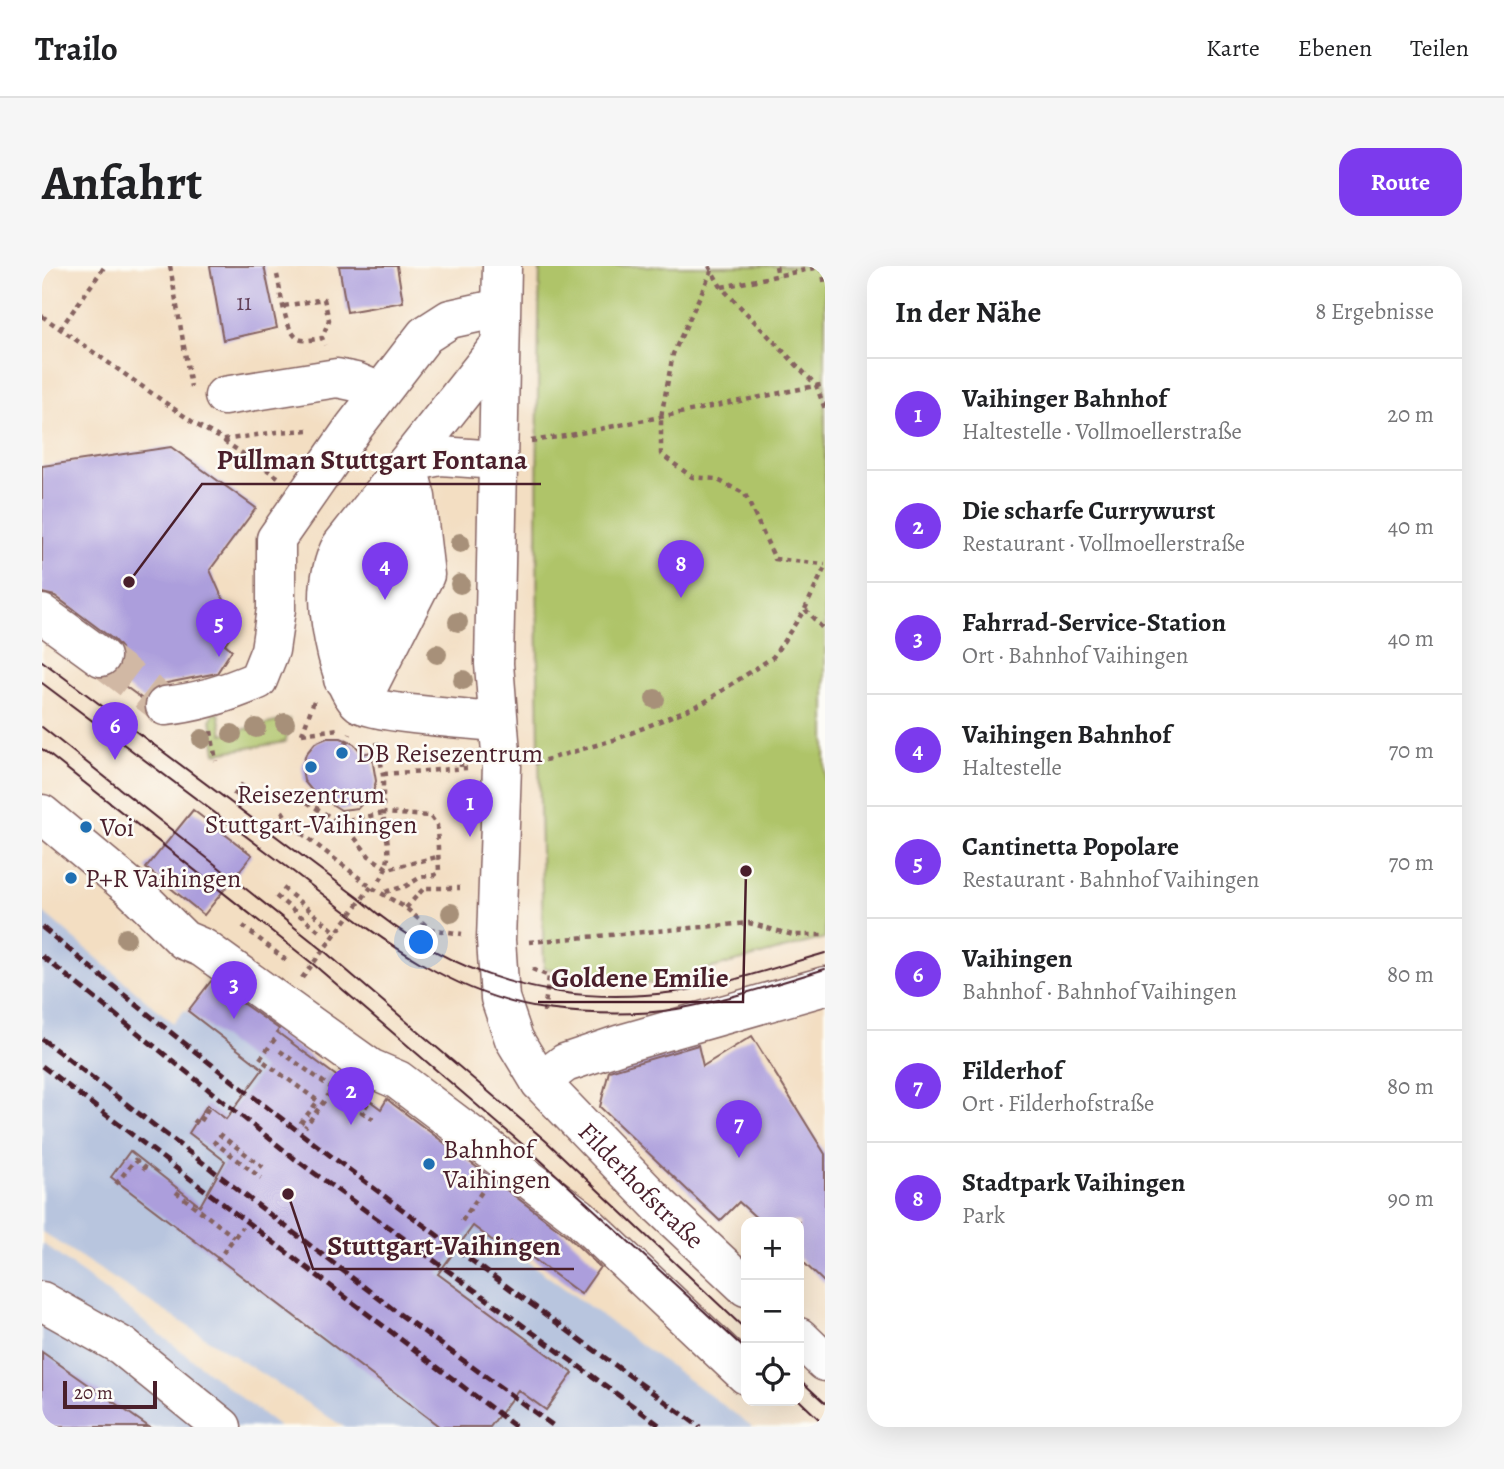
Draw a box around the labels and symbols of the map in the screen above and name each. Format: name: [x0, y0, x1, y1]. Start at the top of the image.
house number: 11: [236, 287, 252, 318]
callout: Pullman Stuttgart Fontana: [202, 435, 541, 484]
text: Pullman Stuttgart Fontana: [217, 441, 528, 479]
pin: 8: [658, 540, 704, 598]
pin: 4: [362, 542, 408, 600]
pin: 5: [196, 599, 242, 657]
pin: 6: [92, 702, 138, 760]
place label: DB Reisezentrum: [356, 736, 543, 771]
marker: DB Reisezentrum: [334, 745, 350, 761]
marker: Reisezentrum Stuttgart-Vaihingen: [303, 759, 319, 775]
place label: Reisezentrum Stuttgart-Vaihingen: [205, 777, 417, 842]
pin: 1: [447, 779, 493, 837]
place label: Voi: [99, 810, 134, 845]
marker: Voi: [78, 819, 94, 835]
place label: P+R Vaihingen: [85, 861, 241, 896]
marker: P+R Vaihingen: [63, 870, 79, 886]
your location: [404, 925, 438, 959]
callout: Goldene Emilie: [538, 953, 743, 1002]
text: Goldene Emilie: [551, 959, 729, 997]
pin: 3: [211, 961, 257, 1019]
pin: 2: [328, 1067, 374, 1125]
pin: 7: [716, 1100, 762, 1158]
street label: Filderhofstraße: [571, 1114, 712, 1256]
place label: Bahnhof Vaihingen: [442, 1132, 551, 1197]
marker: Bahnhof Vaihingen: [421, 1156, 437, 1172]
callout: Stuttgart-Vaihingen: [313, 1220, 574, 1269]
text: Stuttgart-Vaihingen: [327, 1227, 561, 1265]
scale bar: [63, 1378, 158, 1410]

